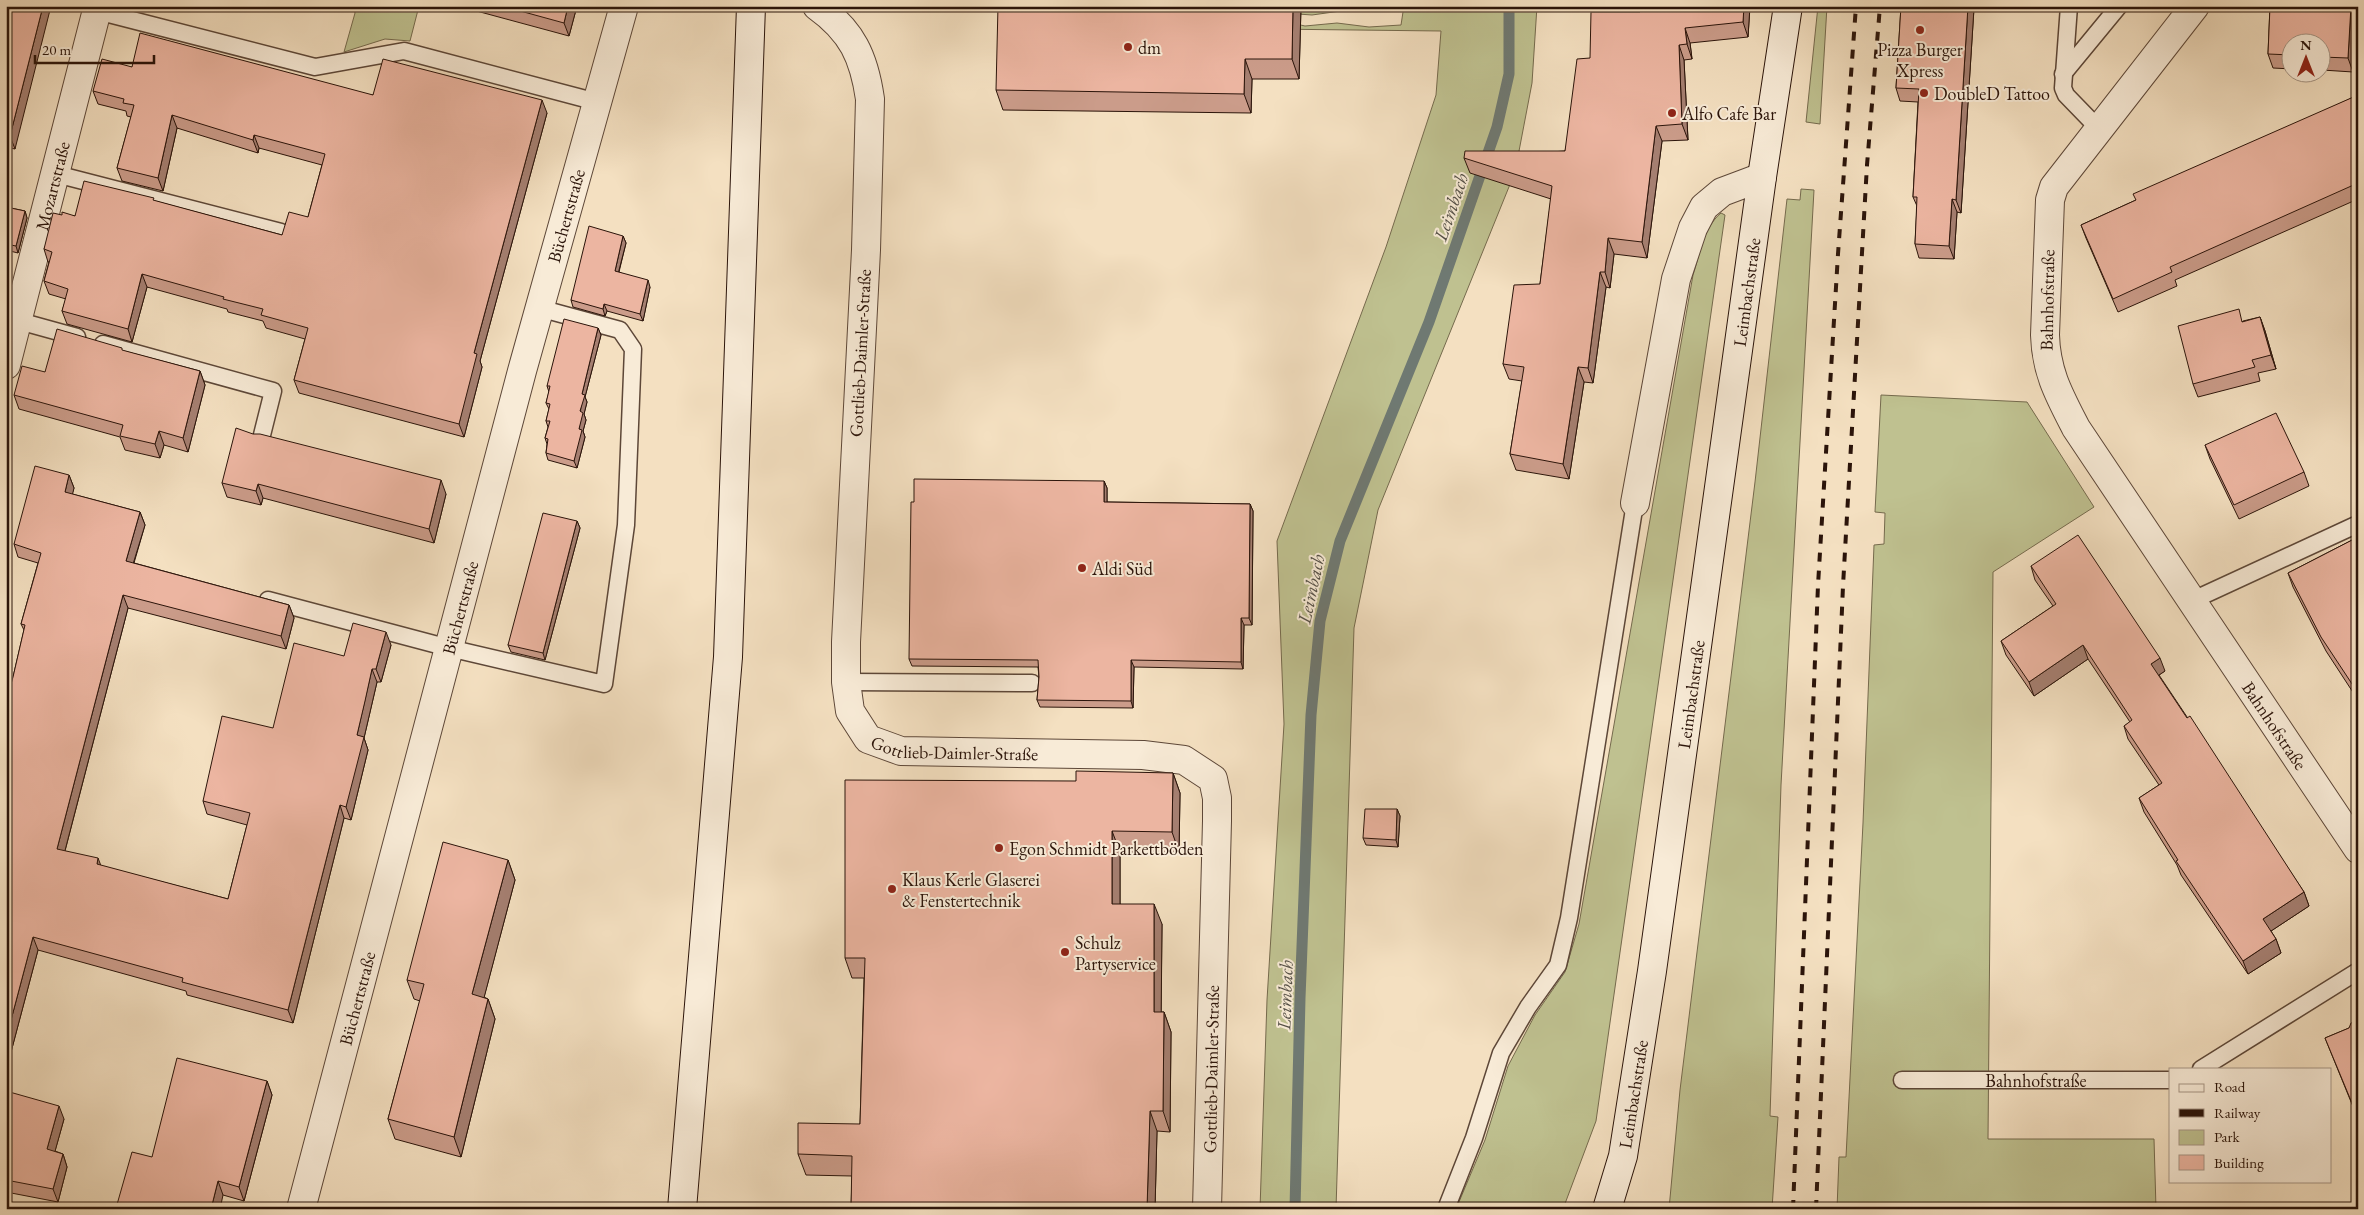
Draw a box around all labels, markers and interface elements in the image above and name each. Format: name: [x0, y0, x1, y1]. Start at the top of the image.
marker: Pizza Burger Xpress: [1914, 24, 1926, 36]
scale bar: [35, 32, 154, 64]
north arrow: [2282, 32, 2332, 82]
place label: dm: [1138, 36, 1161, 59]
text: N: [2300, 36, 2312, 54]
place label: Pizza Burger Xpress: [1877, 38, 1963, 82]
text: 20 m: [42, 40, 71, 59]
marker: dm: [1122, 41, 1134, 53]
place label: DoubleD Tattoo: [1934, 82, 2050, 105]
marker: DoubleD Tattoo: [1918, 87, 1930, 99]
place label: Alfo Cafe Bar: [1681, 102, 1776, 125]
marker: Alfo Cafe Bar: [1666, 107, 1678, 119]
street label: Mozartstraße: [29, 139, 74, 233]
street label: Büchertstraße: [541, 166, 589, 265]
water label: Leimbach: [1427, 170, 1474, 245]
street label: Leimbachstraße: [1727, 236, 1765, 348]
street label: Bahnhofstraße: [2035, 249, 2059, 351]
street label: Gottlieb-Daimler-Straße: [844, 268, 876, 438]
water label: Leimbach: [1291, 552, 1331, 627]
place label: Aldi Süd: [1091, 557, 1154, 580]
street label: Büchertstraße: [436, 558, 483, 657]
marker: Aldi Süd: [1076, 562, 1088, 574]
street label: Leimbachstraße: [1671, 638, 1709, 750]
street label: Bahnhofstraße: [2237, 677, 2313, 774]
street label: Gottlieb-Daimler-Straße: [868, 730, 1038, 765]
place label: Egon Schmidt Parkettböden: [1009, 837, 1204, 860]
marker: Egon Schmidt Parkettböden: [993, 842, 1005, 854]
place label: Klaus Kerle Glaserei & Fenstertechnik: [902, 868, 1040, 912]
marker: Klaus Kerle Glaserei & Fenstertechnik: [886, 883, 898, 895]
place label: Schulz Partyservice: [1075, 931, 1156, 975]
marker: Schulz Partyservice: [1059, 946, 1071, 958]
street label: Büchertstraße: [333, 949, 380, 1048]
water label: Leimbach: [1271, 959, 1299, 1032]
street label: Gottlieb-Daimler-Straße: [1198, 985, 1224, 1153]
street label: Leimbachstraße: [1613, 1038, 1653, 1150]
legend: [2169, 1068, 2332, 1182]
street label: Bahnhofstraße: [1985, 1069, 2087, 1092]
text: Road: [2214, 1077, 2246, 1096]
text: Railway: [2214, 1103, 2261, 1122]
text: Park: [2214, 1127, 2241, 1146]
text: Building: [2214, 1153, 2264, 1172]

